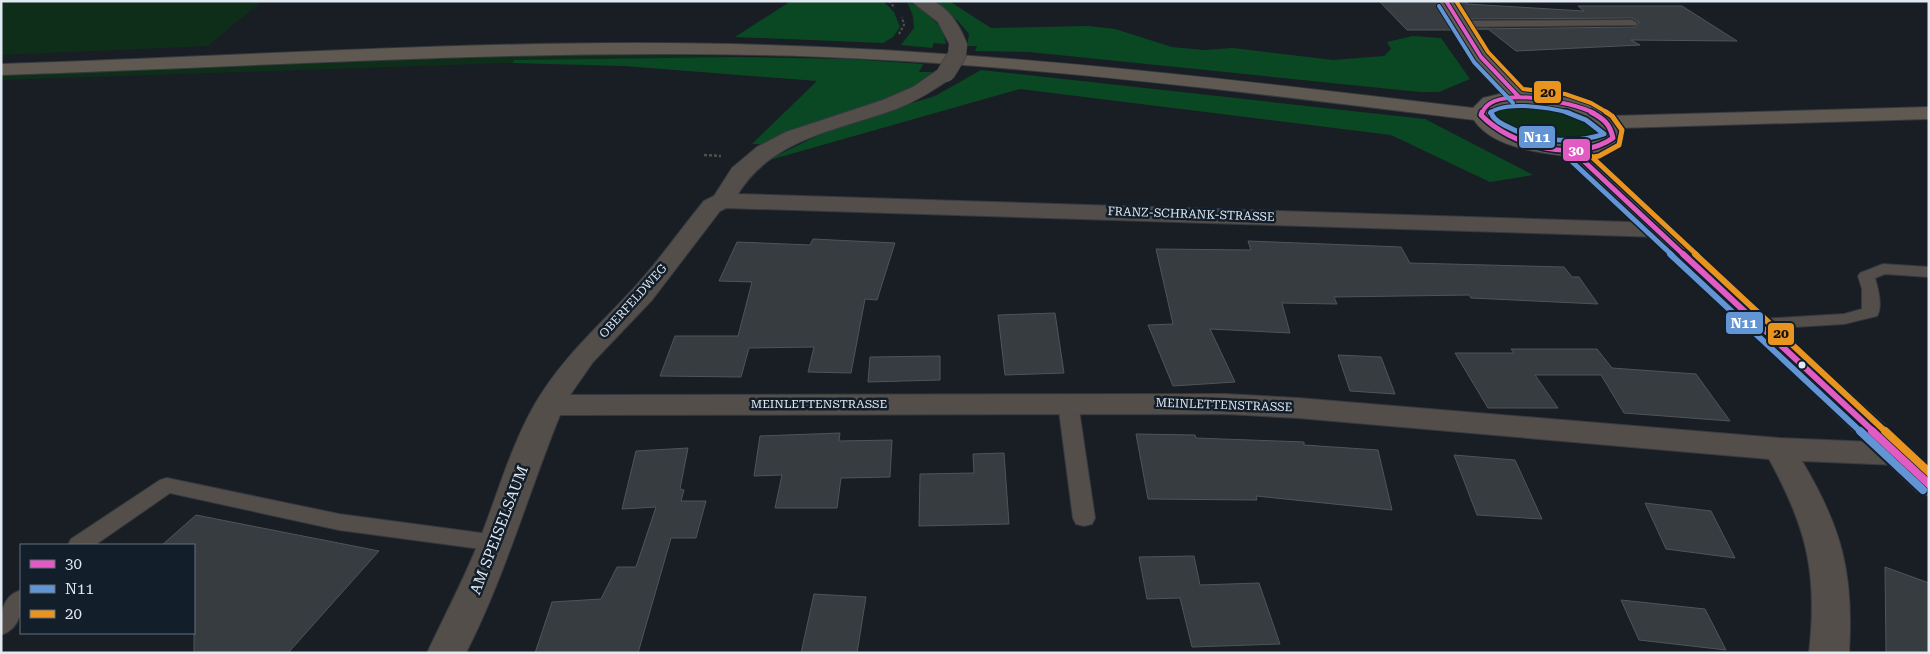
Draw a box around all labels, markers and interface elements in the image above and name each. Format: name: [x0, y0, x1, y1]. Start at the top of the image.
line badge: 20: [1533, 80, 1562, 104]
text: 20: [1540, 84, 1556, 100]
line badge: N11: [1518, 125, 1556, 149]
text: N11: [1524, 129, 1550, 145]
line badge: 30: [1562, 138, 1591, 162]
text: 30: [1568, 142, 1584, 158]
street label: FRANZ-SCHRANK-STRASSE: [1107, 204, 1275, 224]
street label: OBERFELDWEG: [596, 261, 670, 341]
line badge: N11: [1725, 311, 1764, 335]
text: N11: [1731, 315, 1757, 331]
line badge: 20: [1767, 322, 1795, 346]
text: 20: [1773, 325, 1789, 341]
unlabelled marker: [1797, 360, 1807, 370]
street label: MEINLETTENSTRASSE: [1156, 396, 1292, 414]
street label: MEINLETTENSTRASSE: [751, 397, 887, 411]
street label: AM SPEISELSAUM: [466, 463, 532, 597]
legend: [20, 544, 195, 634]
text: 30: [65, 555, 82, 573]
text: N11: [65, 580, 94, 598]
text: 20: [65, 605, 82, 623]

